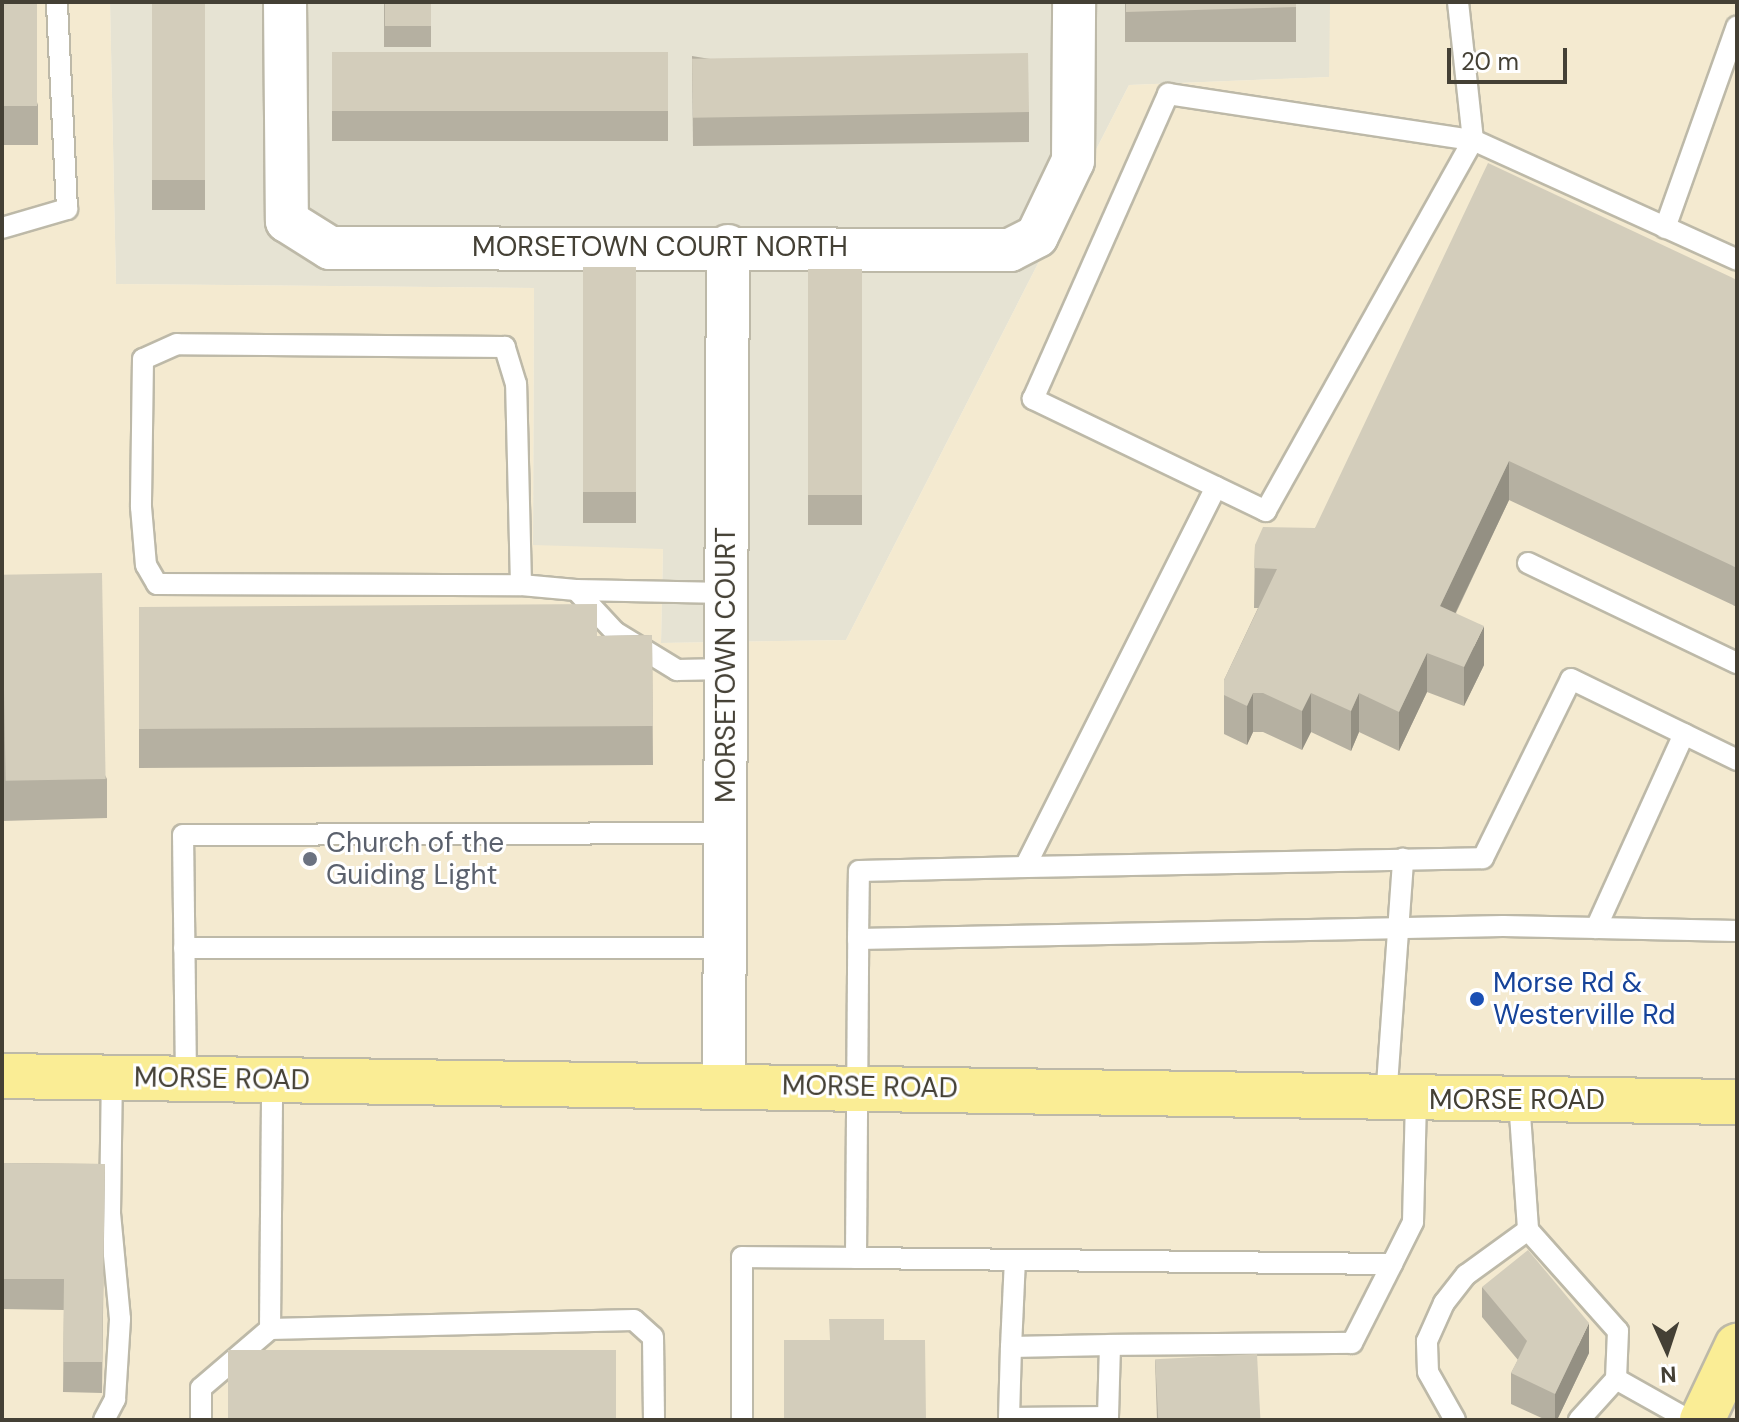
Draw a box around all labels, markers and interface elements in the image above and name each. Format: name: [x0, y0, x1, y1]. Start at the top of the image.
scale bar: [1451, 32, 1571, 82]
text: 20 m: [1461, 46, 1519, 77]
street label: MORSETOWN COURT NORTH: [472, 230, 848, 264]
street label: MORSETOWN COURT: [709, 527, 743, 803]
place label: Church of the Guiding Light: [326, 826, 504, 892]
marker: Church of the Guiding Light: [301, 850, 319, 868]
place label: Morse Rd & Westerville Rd: [1493, 966, 1676, 1032]
marker: Morse Rd & Westerville Rd: [1468, 990, 1486, 1008]
street label: MORSE ROAD: [134, 1061, 310, 1097]
street label: MORSE ROAD: [782, 1069, 958, 1105]
street label: MORSE ROAD: [1429, 1083, 1605, 1117]
north arrow: [1627, 1310, 1707, 1390]
text: N: [1660, 1360, 1677, 1389]

